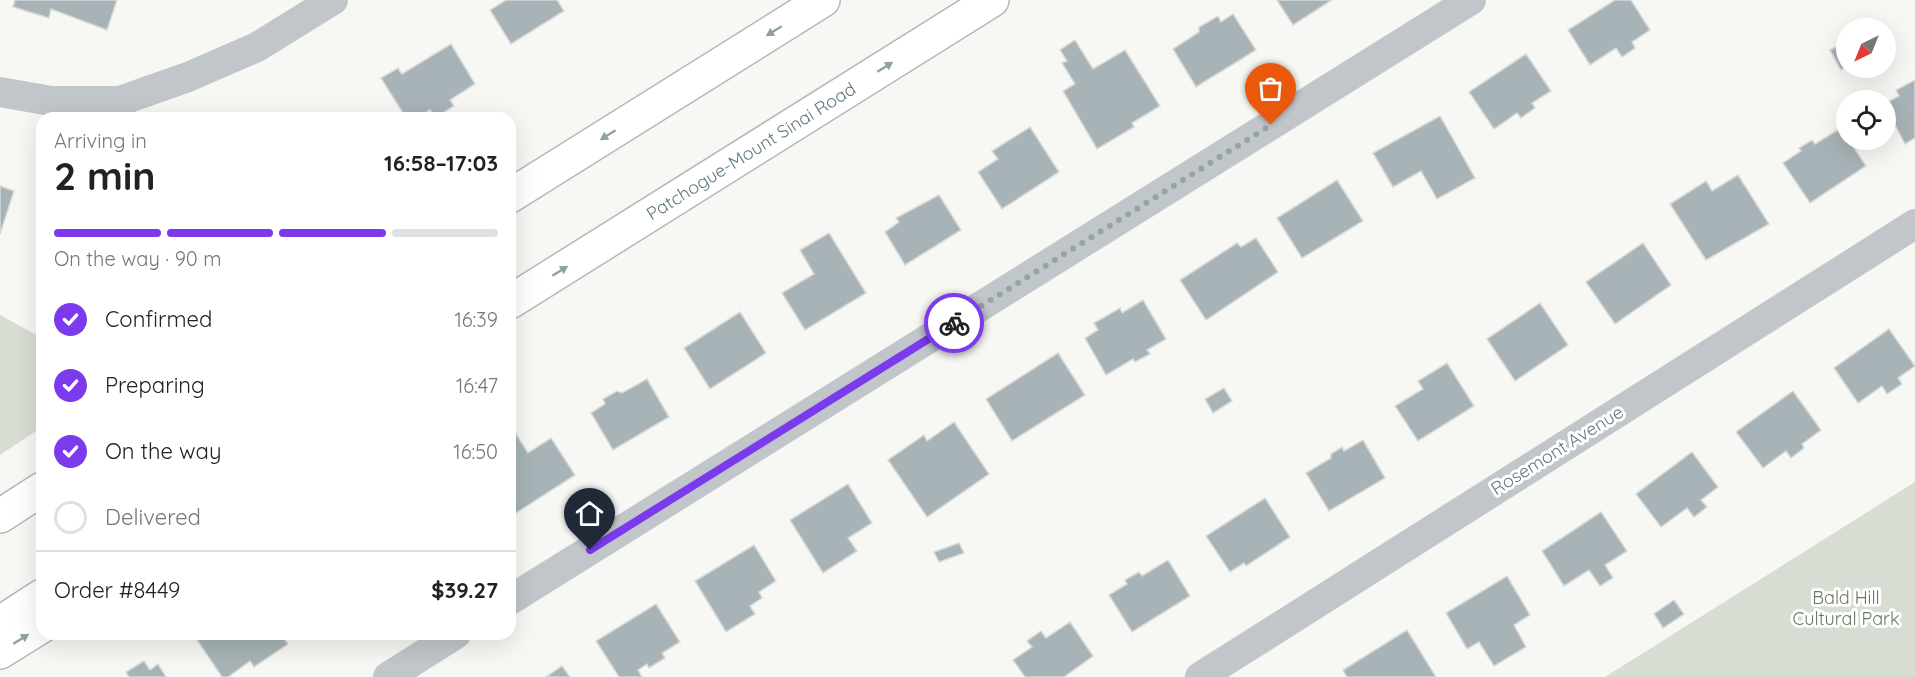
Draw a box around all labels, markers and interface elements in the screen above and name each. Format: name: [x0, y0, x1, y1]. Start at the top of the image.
north arrow: [1836, 18, 1896, 78]
map controls: [1836, 18, 1896, 150]
one-way arrow: [766, 25, 782, 36]
one-way arrow: [877, 62, 893, 73]
pin: [1245, 63, 1296, 125]
icon: bag: [1254, 72, 1287, 105]
street label: Patchogue-Mount Sinai Road: [642, 77, 860, 225]
button: locate: [1836, 90, 1896, 150]
text: Arriving in: [54, 128, 147, 153]
one-way arrow: [600, 129, 616, 140]
text: 16:58–17:03: [384, 149, 498, 177]
text: 2 min: [54, 151, 156, 200]
text: On the way · 90 m: [54, 246, 221, 271]
one-way arrow: [551, 266, 568, 277]
courier: [924, 293, 984, 353]
icon: check: [54, 303, 87, 336]
text: Confirmed: [105, 305, 212, 333]
text: 16:39: [454, 307, 498, 332]
icon: bike: [938, 307, 971, 340]
icon: check: [54, 369, 87, 402]
text: Preparing: [105, 371, 205, 399]
text: 16:47: [456, 373, 498, 398]
street label: Rosemont Avenue: [1487, 400, 1627, 500]
icon: check: [54, 435, 87, 468]
text: On the way: [105, 437, 221, 465]
text: 16:50: [453, 439, 498, 464]
pin: [564, 488, 615, 550]
icon: home: [573, 497, 606, 530]
text: Delivered: [105, 503, 201, 531]
text: Order #8449: [54, 576, 180, 604]
text: $39.27: [431, 576, 498, 604]
park label: Bald Hill Cultural Park: [1792, 586, 1900, 630]
one-way arrow: [13, 634, 29, 645]

